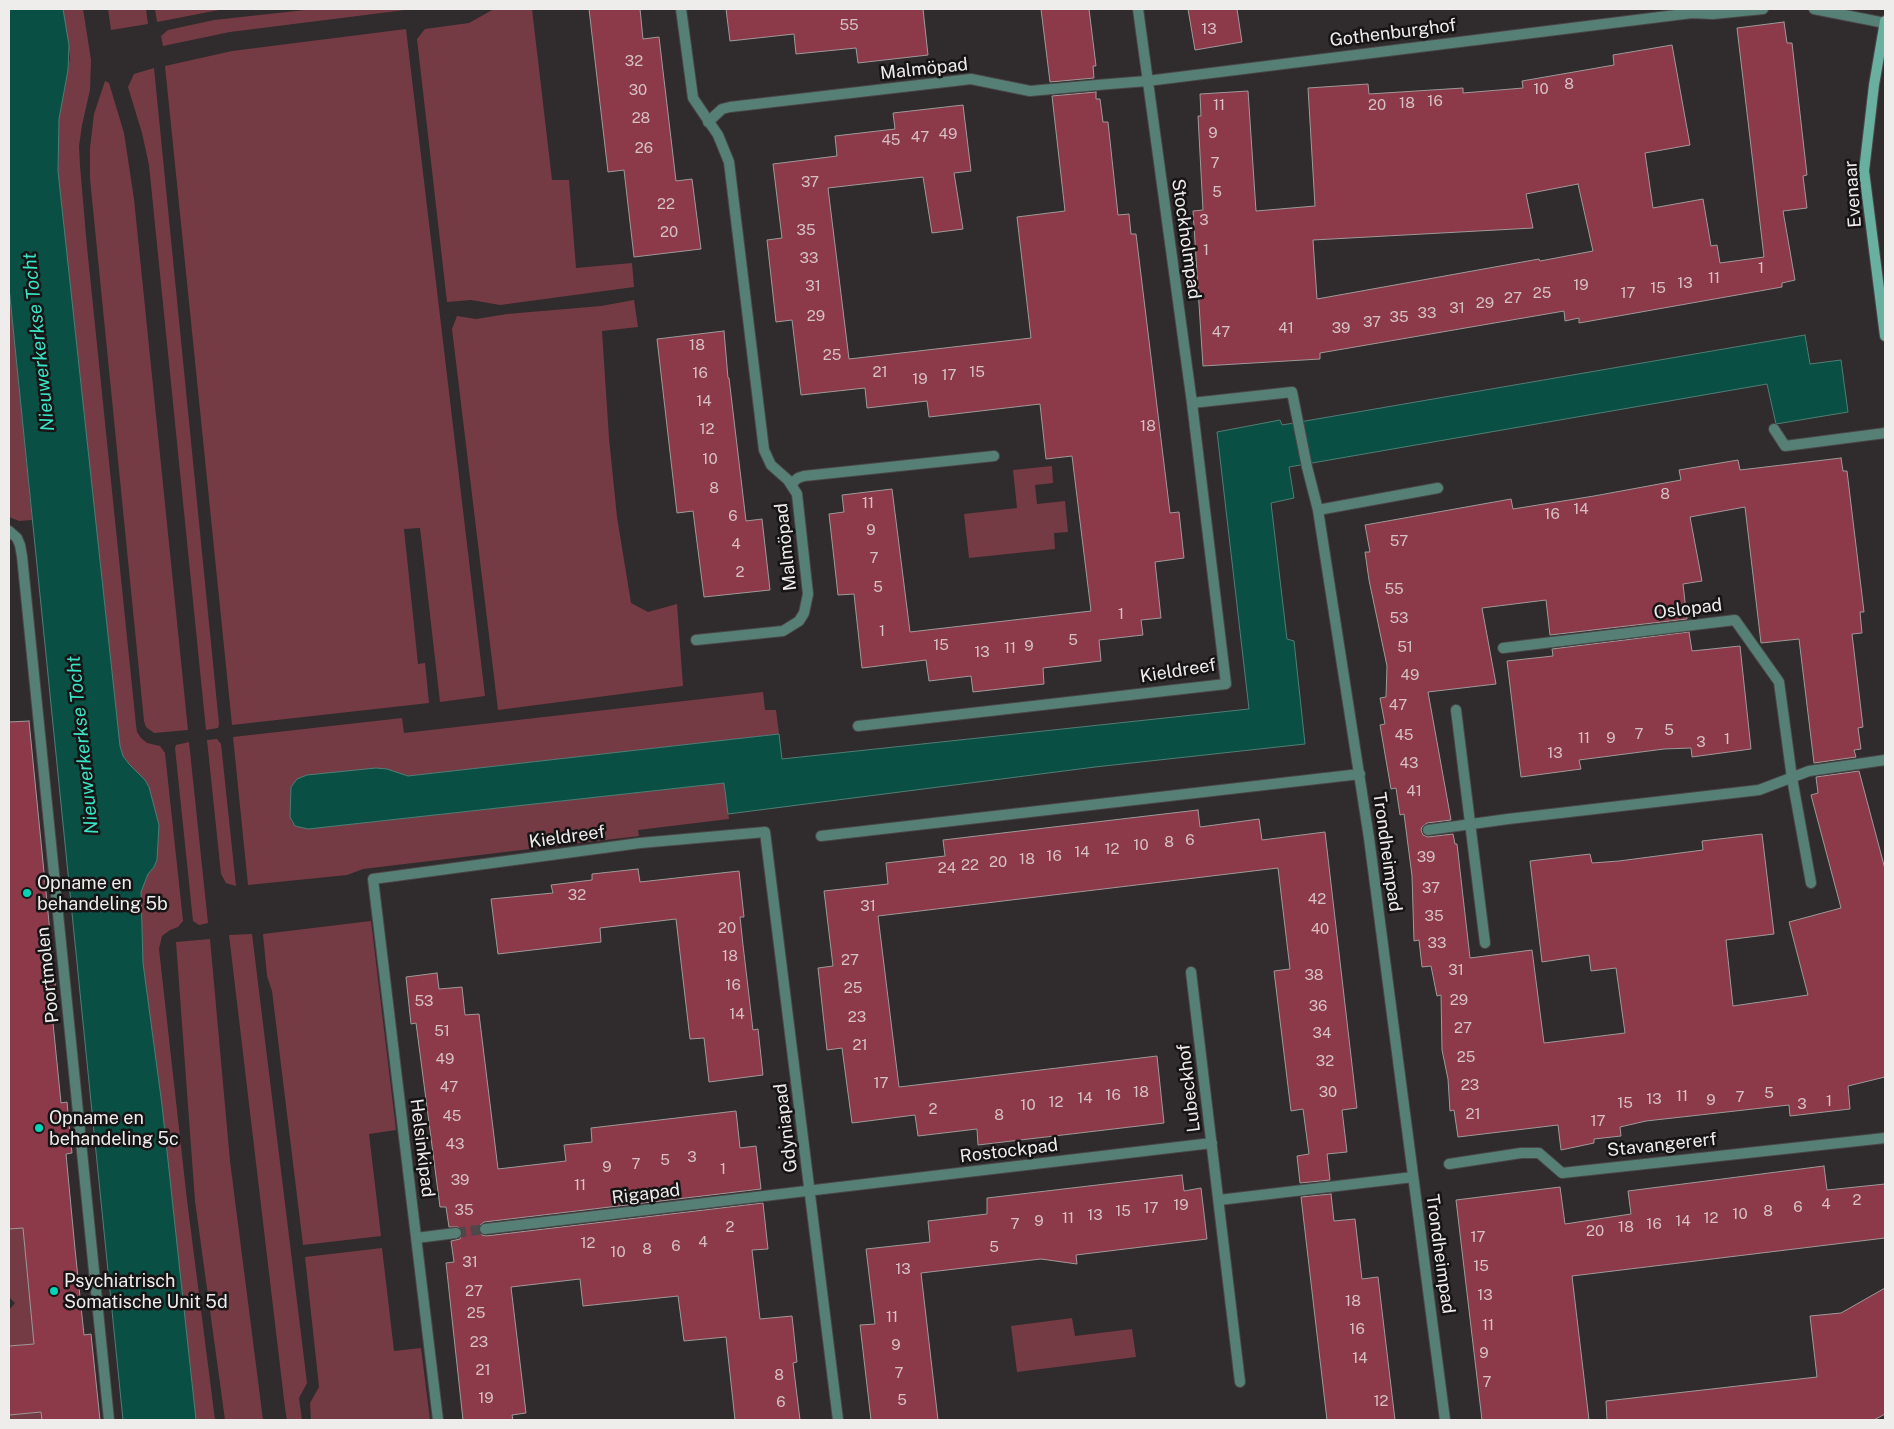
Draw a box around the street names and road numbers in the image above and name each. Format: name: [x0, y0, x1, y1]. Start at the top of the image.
street label: Gothenburghof: [1328, 15, 1458, 51]
street label: Malmöpad: [879, 54, 969, 84]
street label: Evenaar: [1840, 160, 1866, 228]
street label: Stockholmpad: [1167, 177, 1205, 301]
street label: Malmöpad: [771, 502, 801, 592]
street label: Oslopad: [1653, 594, 1723, 624]
street label: Kieldreef: [1138, 654, 1218, 688]
street label: Trondheimpad: [1368, 791, 1406, 913]
street label: Kieldreef: [527, 821, 607, 853]
street label: Poortmolen: [32, 926, 64, 1024]
street label: Lubeckhof: [1173, 1043, 1205, 1133]
street label: Gdyniapad: [770, 1082, 802, 1174]
street label: Helsinkipad: [405, 1098, 439, 1198]
street label: Stavangererf: [1606, 1129, 1718, 1161]
street label: Rostockpad: [959, 1134, 1059, 1168]
street label: Rigapad: [611, 1179, 681, 1209]
street label: Trondheimpad: [1421, 1193, 1459, 1315]

